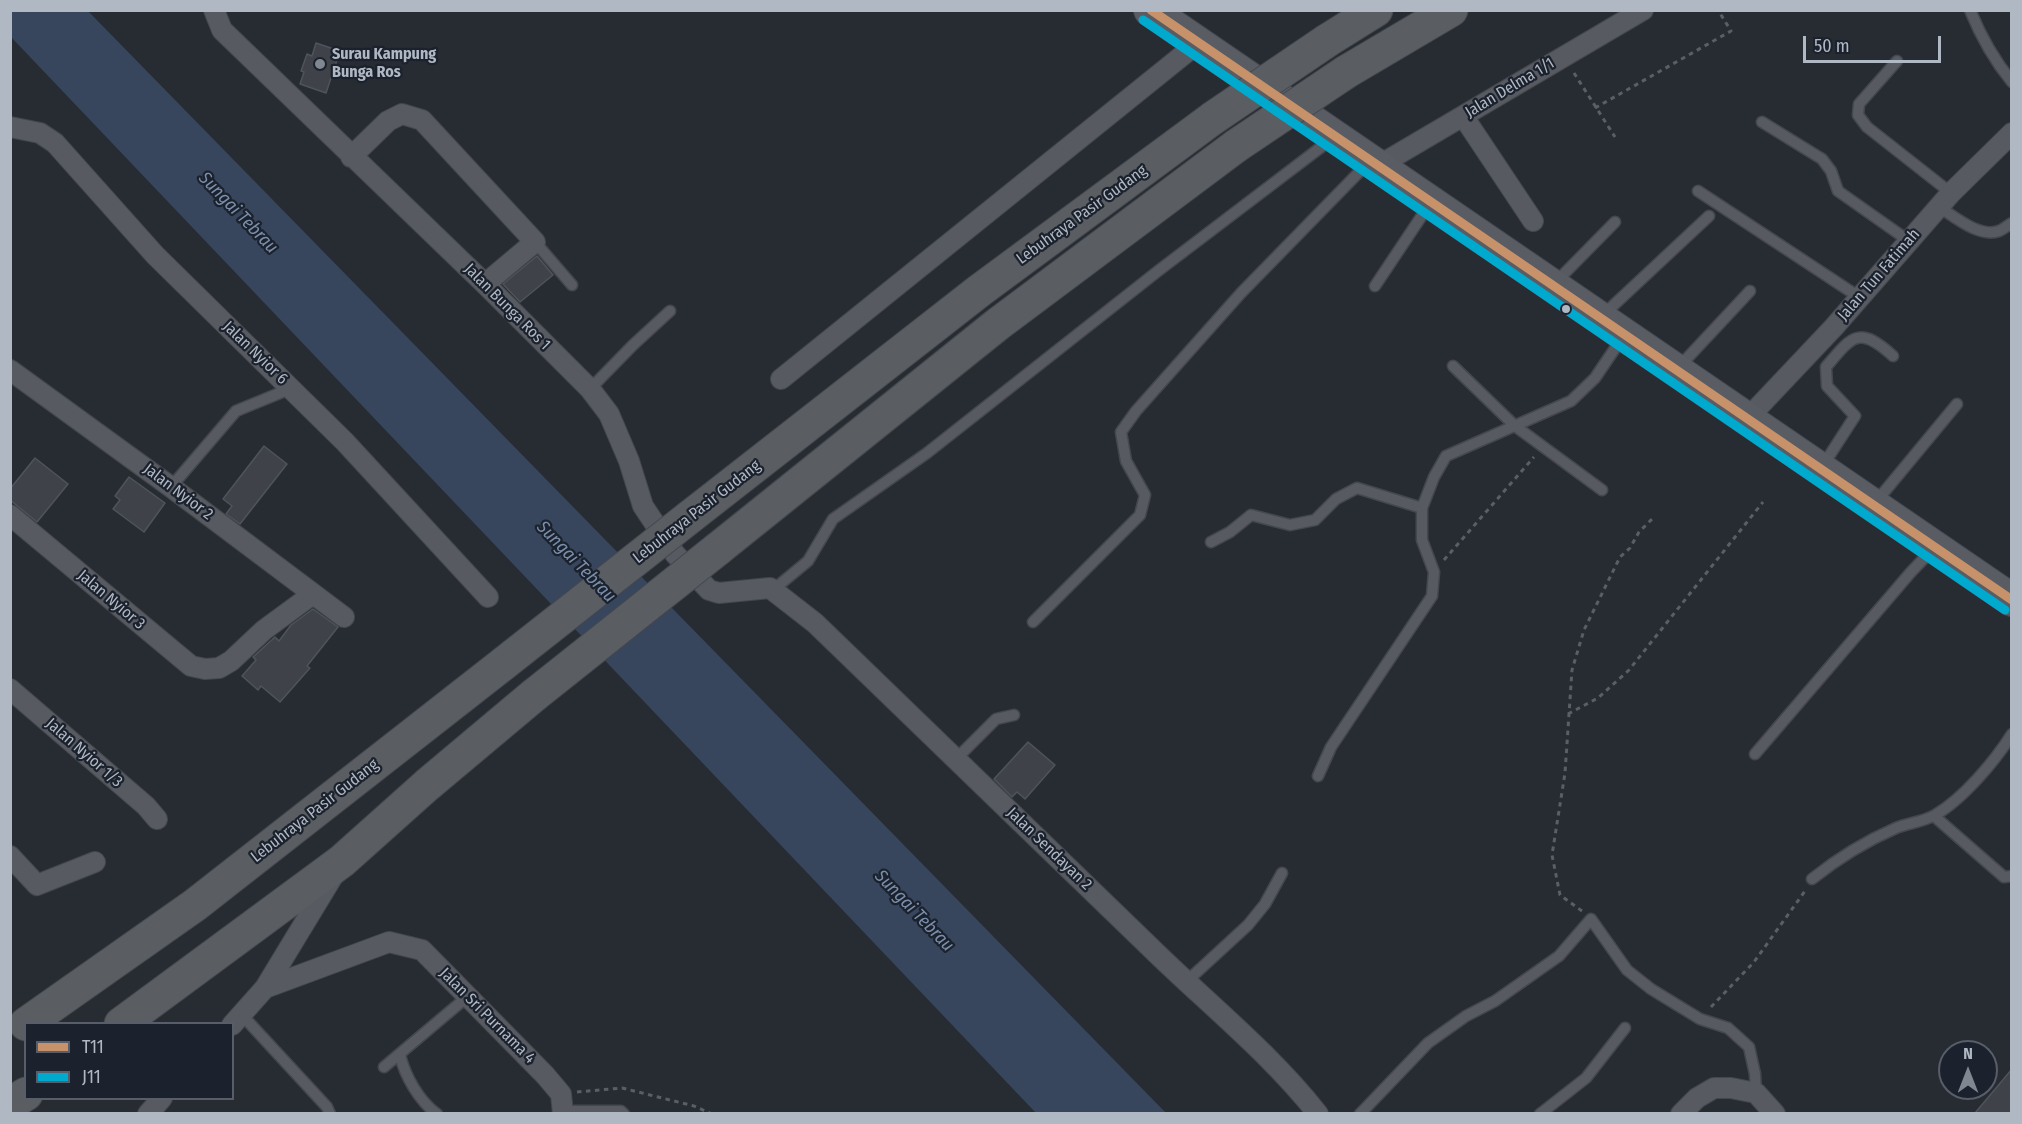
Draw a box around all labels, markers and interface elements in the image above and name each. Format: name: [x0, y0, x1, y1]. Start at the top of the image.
scale bar: [1806, 24, 1944, 62]
text: 50 m: [1814, 35, 1850, 57]
place label: Surau Kampung Bunga Ros: [332, 45, 436, 83]
street label: Jalan Delma 1/1: [1462, 54, 1558, 122]
marker: Surau Kampung Bunga Ros: [313, 57, 327, 71]
street label: Lebuhraya Pasir Gudang: [1013, 161, 1151, 269]
water label: Sungai Tebrau: [194, 168, 282, 258]
street label: Jalan Tun Fatimah: [1834, 225, 1924, 325]
street label: Jalan Bunga Ros 1: [460, 260, 554, 354]
unlabelled marker: [1560, 303, 1572, 315]
street label: Jalan Nyior 6: [219, 317, 291, 389]
street label: Lebuhraya Pasir Gudang: [629, 456, 765, 568]
street label: Jalan Nyior 2: [140, 460, 216, 524]
water label: Sungai Tebrau: [532, 517, 620, 607]
street label: Jalan Nyior 3: [73, 566, 149, 634]
street label: Jalan Nyior 1/3: [42, 714, 126, 792]
street label: Lebuhraya Pasir Gudang: [247, 755, 383, 867]
street label: Jalan Sendayan 2: [1003, 804, 1095, 894]
water label: Sungai Tebrau: [870, 866, 958, 956]
street label: Jalan Sri Purnama 4: [435, 964, 539, 1068]
legend: [24, 1022, 234, 1100]
text: T11: [82, 1036, 104, 1058]
north arrow: [1938, 1040, 1998, 1100]
text: N: [1963, 1044, 1973, 1063]
text: J11: [82, 1066, 101, 1088]

